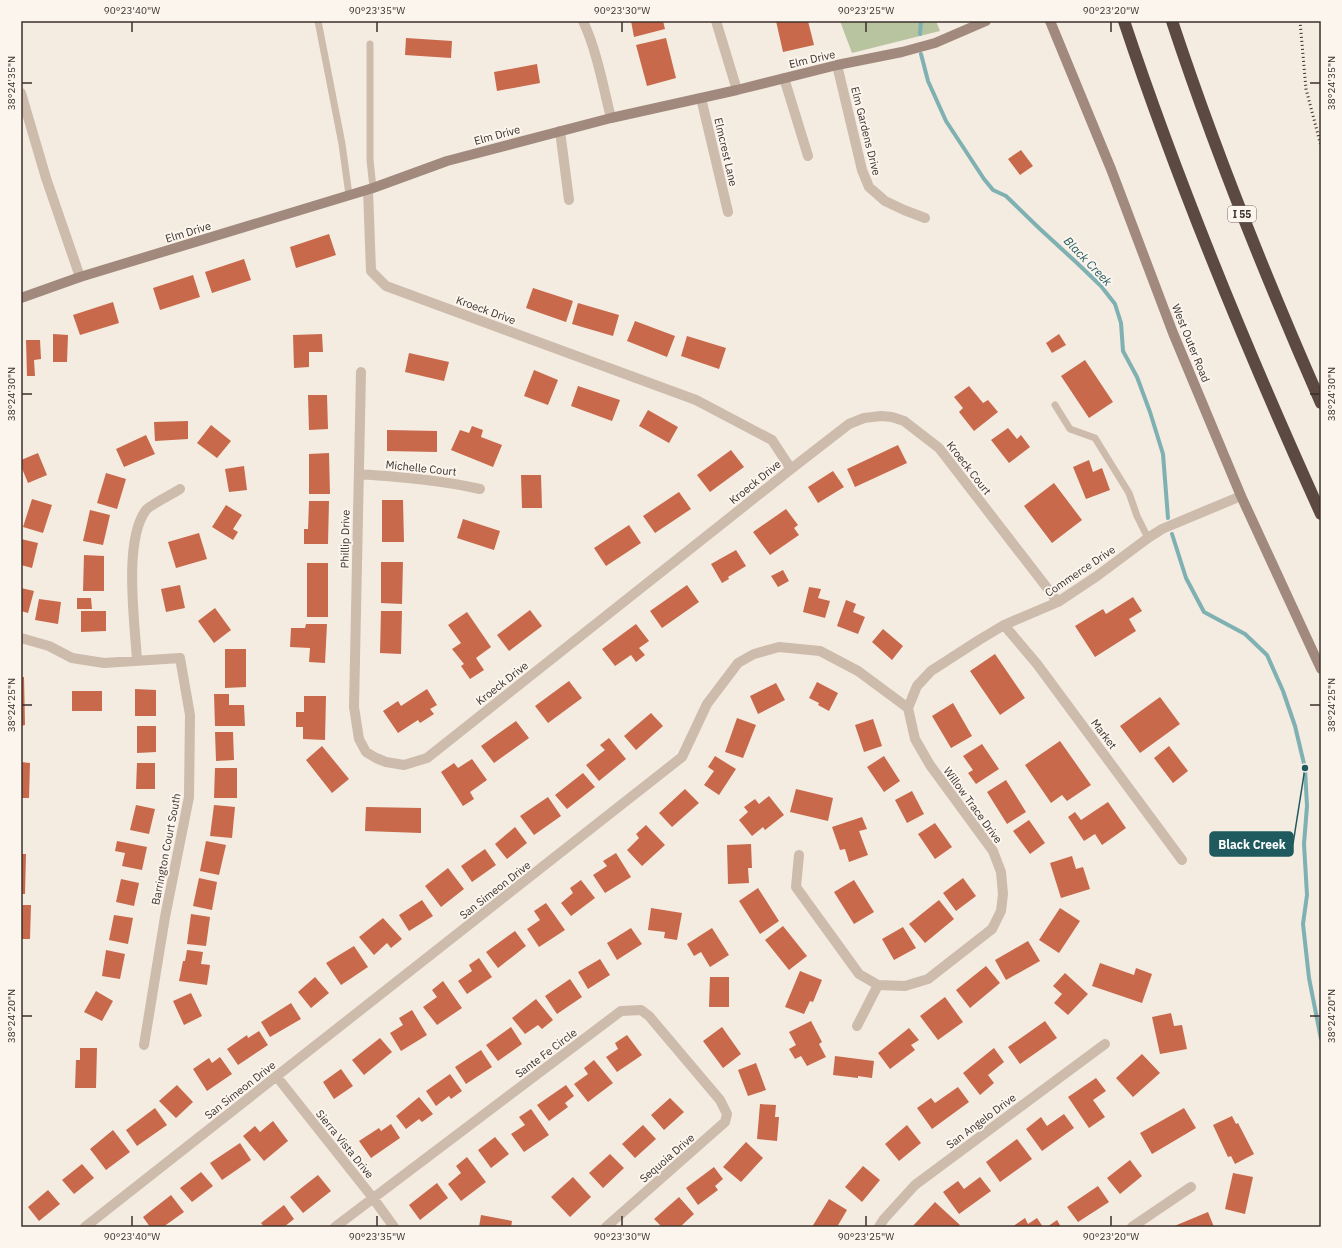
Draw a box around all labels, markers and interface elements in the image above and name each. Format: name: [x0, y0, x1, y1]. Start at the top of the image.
text: 90°23'40"W: [104, 4, 160, 17]
text: 90°23'35"W: [349, 4, 405, 17]
text: 90°23'30"W: [594, 4, 650, 17]
text: 90°23'25"W: [838, 4, 894, 17]
text: 90°23'20"W: [1083, 4, 1139, 17]
street label: Elm Drive: [787, 47, 837, 71]
text: 38°24'35"N: [5, 56, 18, 110]
text: 38°24'35"N: [1325, 56, 1338, 110]
street label: Elm Gardens Drive: [848, 85, 884, 177]
street label: Elmcrest Lane: [711, 116, 741, 188]
street label: Elm Drive: [472, 122, 522, 148]
road number: I 55: [1228, 206, 1256, 222]
street label: Elm Drive: [163, 218, 213, 246]
water label: Black Creek: [1061, 233, 1116, 289]
street label: Kroeck Drive: [454, 293, 518, 327]
street label: West Outer Road: [1169, 302, 1213, 384]
text: 38°24'30"N: [5, 367, 18, 421]
text: 38°24'30"N: [1325, 367, 1338, 421]
street label: Kroeck Court: [944, 438, 994, 498]
street label: Michelle Court: [385, 457, 457, 479]
street label: Kroeck Drive: [726, 457, 784, 507]
street label: Phillip Drive: [337, 509, 353, 569]
street label: Commerce Drive: [1042, 542, 1118, 600]
street label: Kroeck Drive: [473, 658, 531, 708]
text: 38°24'25"N: [5, 678, 18, 732]
text: 38°24'25"N: [1325, 678, 1338, 732]
street label: Market: [1088, 716, 1120, 752]
street label: Willow Trace Drive: [941, 764, 1005, 846]
street label: Barrington Court South: [148, 792, 184, 906]
callout: Black Creek: [1210, 832, 1293, 856]
text: Black Creek: [1218, 837, 1286, 852]
street label: San Simeon Drive: [457, 858, 533, 922]
text: 38°24'20"N: [5, 989, 18, 1043]
text: 38°24'20"N: [1325, 989, 1338, 1043]
street label: Sante Fe Circle: [512, 1025, 580, 1081]
street label: San Simeon Drive: [202, 1058, 278, 1122]
street label: San Angelo Drive: [943, 1090, 1019, 1152]
street label: Sierra Vista Drive: [313, 1107, 377, 1181]
street label: Sequoia Drive: [637, 1130, 697, 1186]
text: 90°23'40"W: [104, 1230, 160, 1243]
text: 90°23'35"W: [349, 1230, 405, 1243]
text: 90°23'30"W: [594, 1230, 650, 1243]
text: 90°23'25"W: [838, 1230, 894, 1243]
text: 90°23'20"W: [1083, 1230, 1139, 1243]

